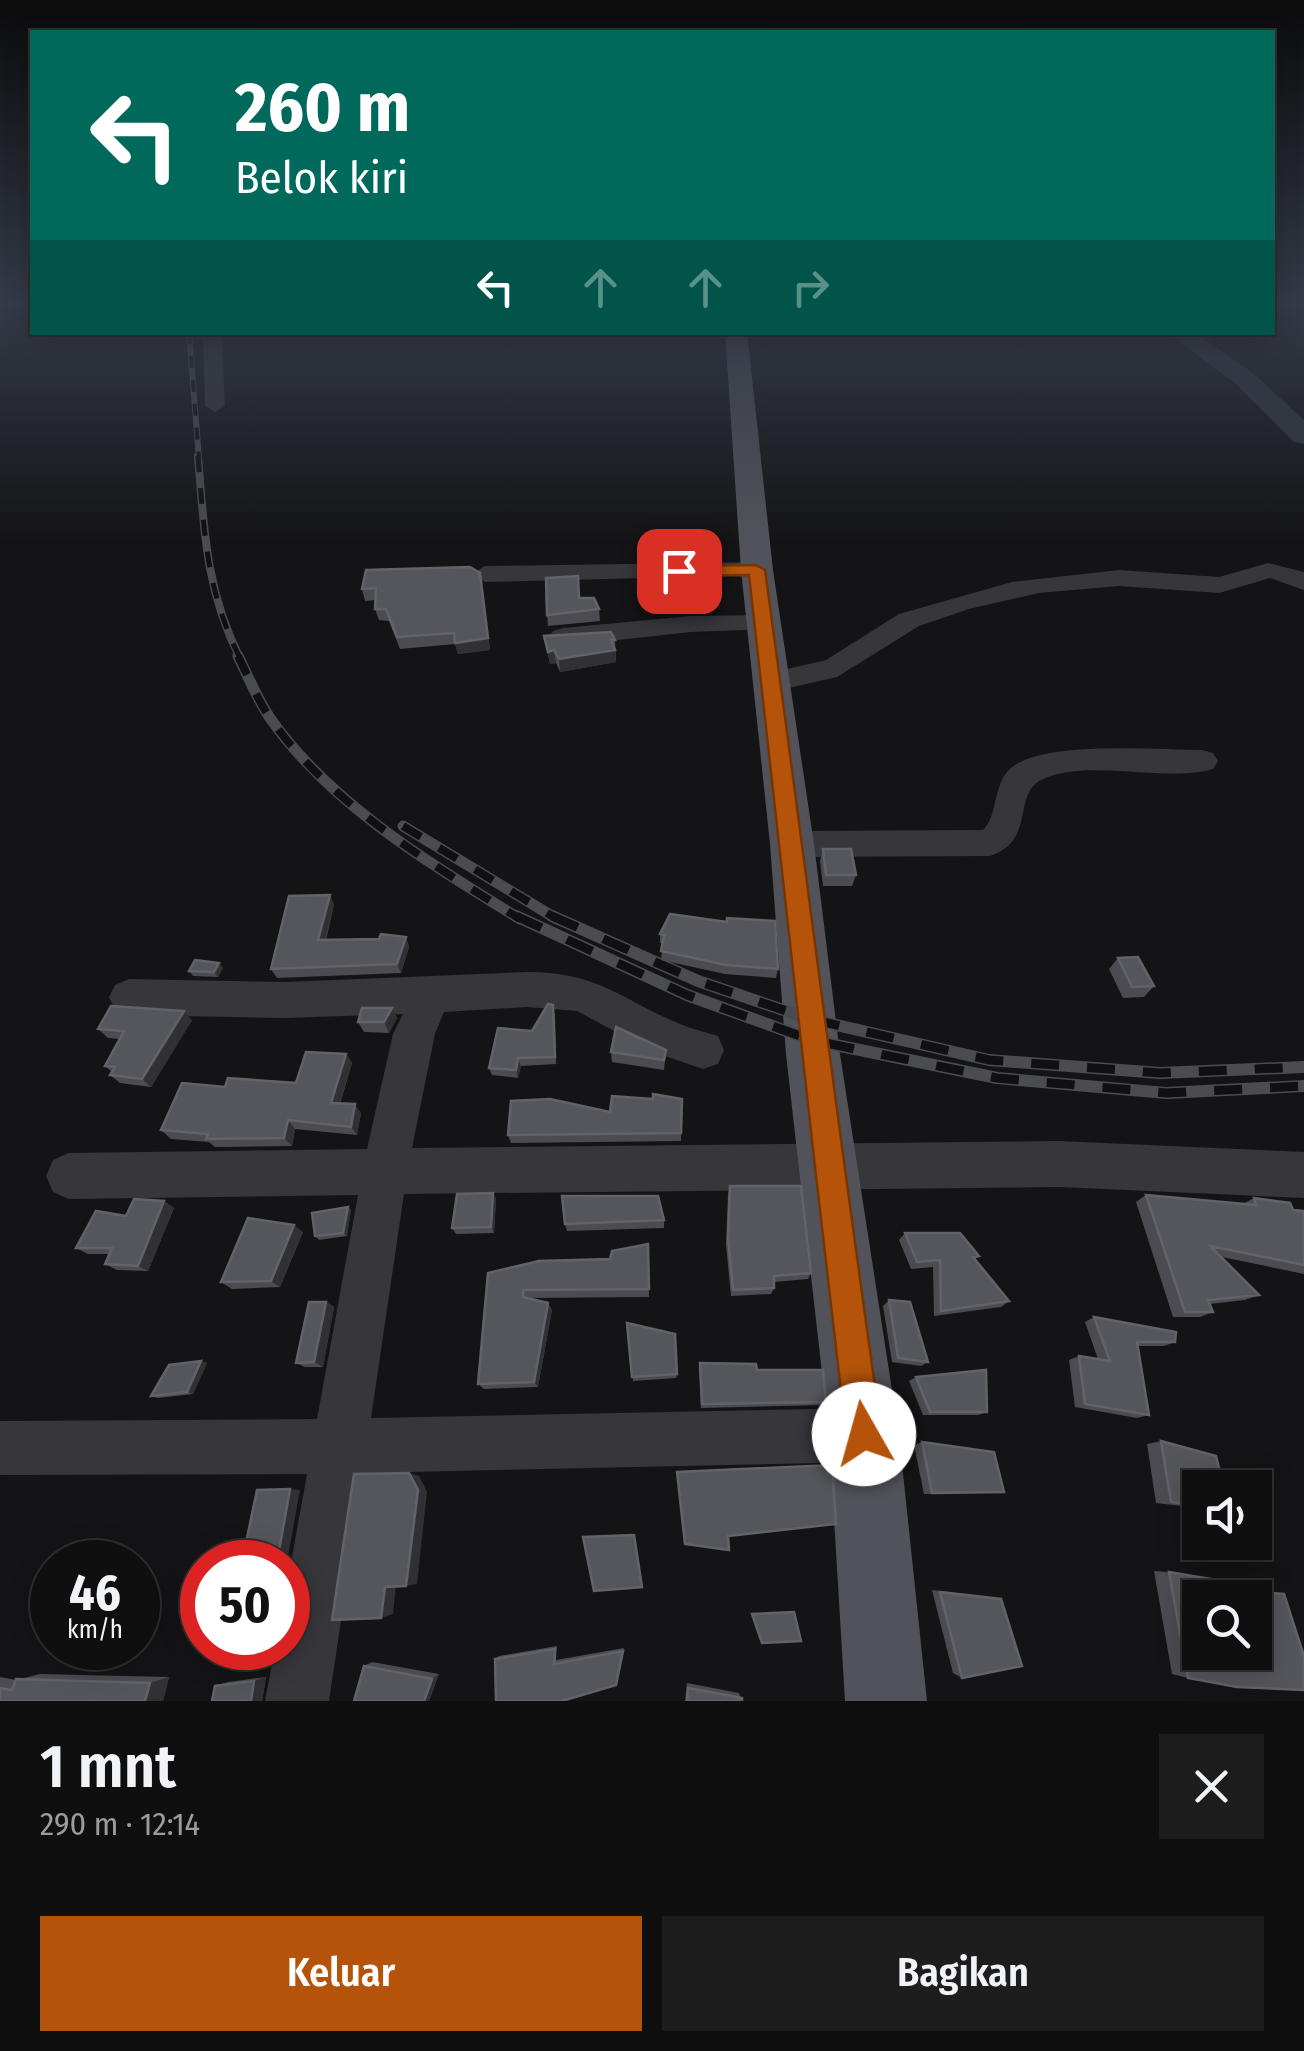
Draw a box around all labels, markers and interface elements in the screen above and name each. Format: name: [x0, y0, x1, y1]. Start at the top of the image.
text: 260 m: [235, 66, 410, 150]
icon: left: [70, 70, 200, 200]
text: Belok kiri: [235, 151, 408, 205]
icon: left: [468, 260, 523, 315]
icon: ahead: [573, 260, 628, 315]
icon: ahead: [678, 260, 733, 315]
icon: right: [783, 260, 838, 315]
pin: [637, 529, 722, 614]
icon: arrive: [652, 544, 707, 599]
position arrow: [812, 1382, 916, 1486]
map controls: [1182, 1470, 1272, 1670]
button: sound: [1182, 1470, 1272, 1560]
speed limit sign: 50: [180, 1540, 310, 1670]
text: 46: [69, 1563, 121, 1623]
button: search: [1182, 1580, 1272, 1670]
text: km/h: [67, 1615, 123, 1645]
text: 1 mnt: [40, 1731, 176, 1803]
button: close: [1159, 1734, 1264, 1839]
text: 290 m · 12:14: [40, 1805, 200, 1843]
button: Keluar: [40, 1916, 642, 2031]
button: Bagikan: [662, 1916, 1264, 2031]

